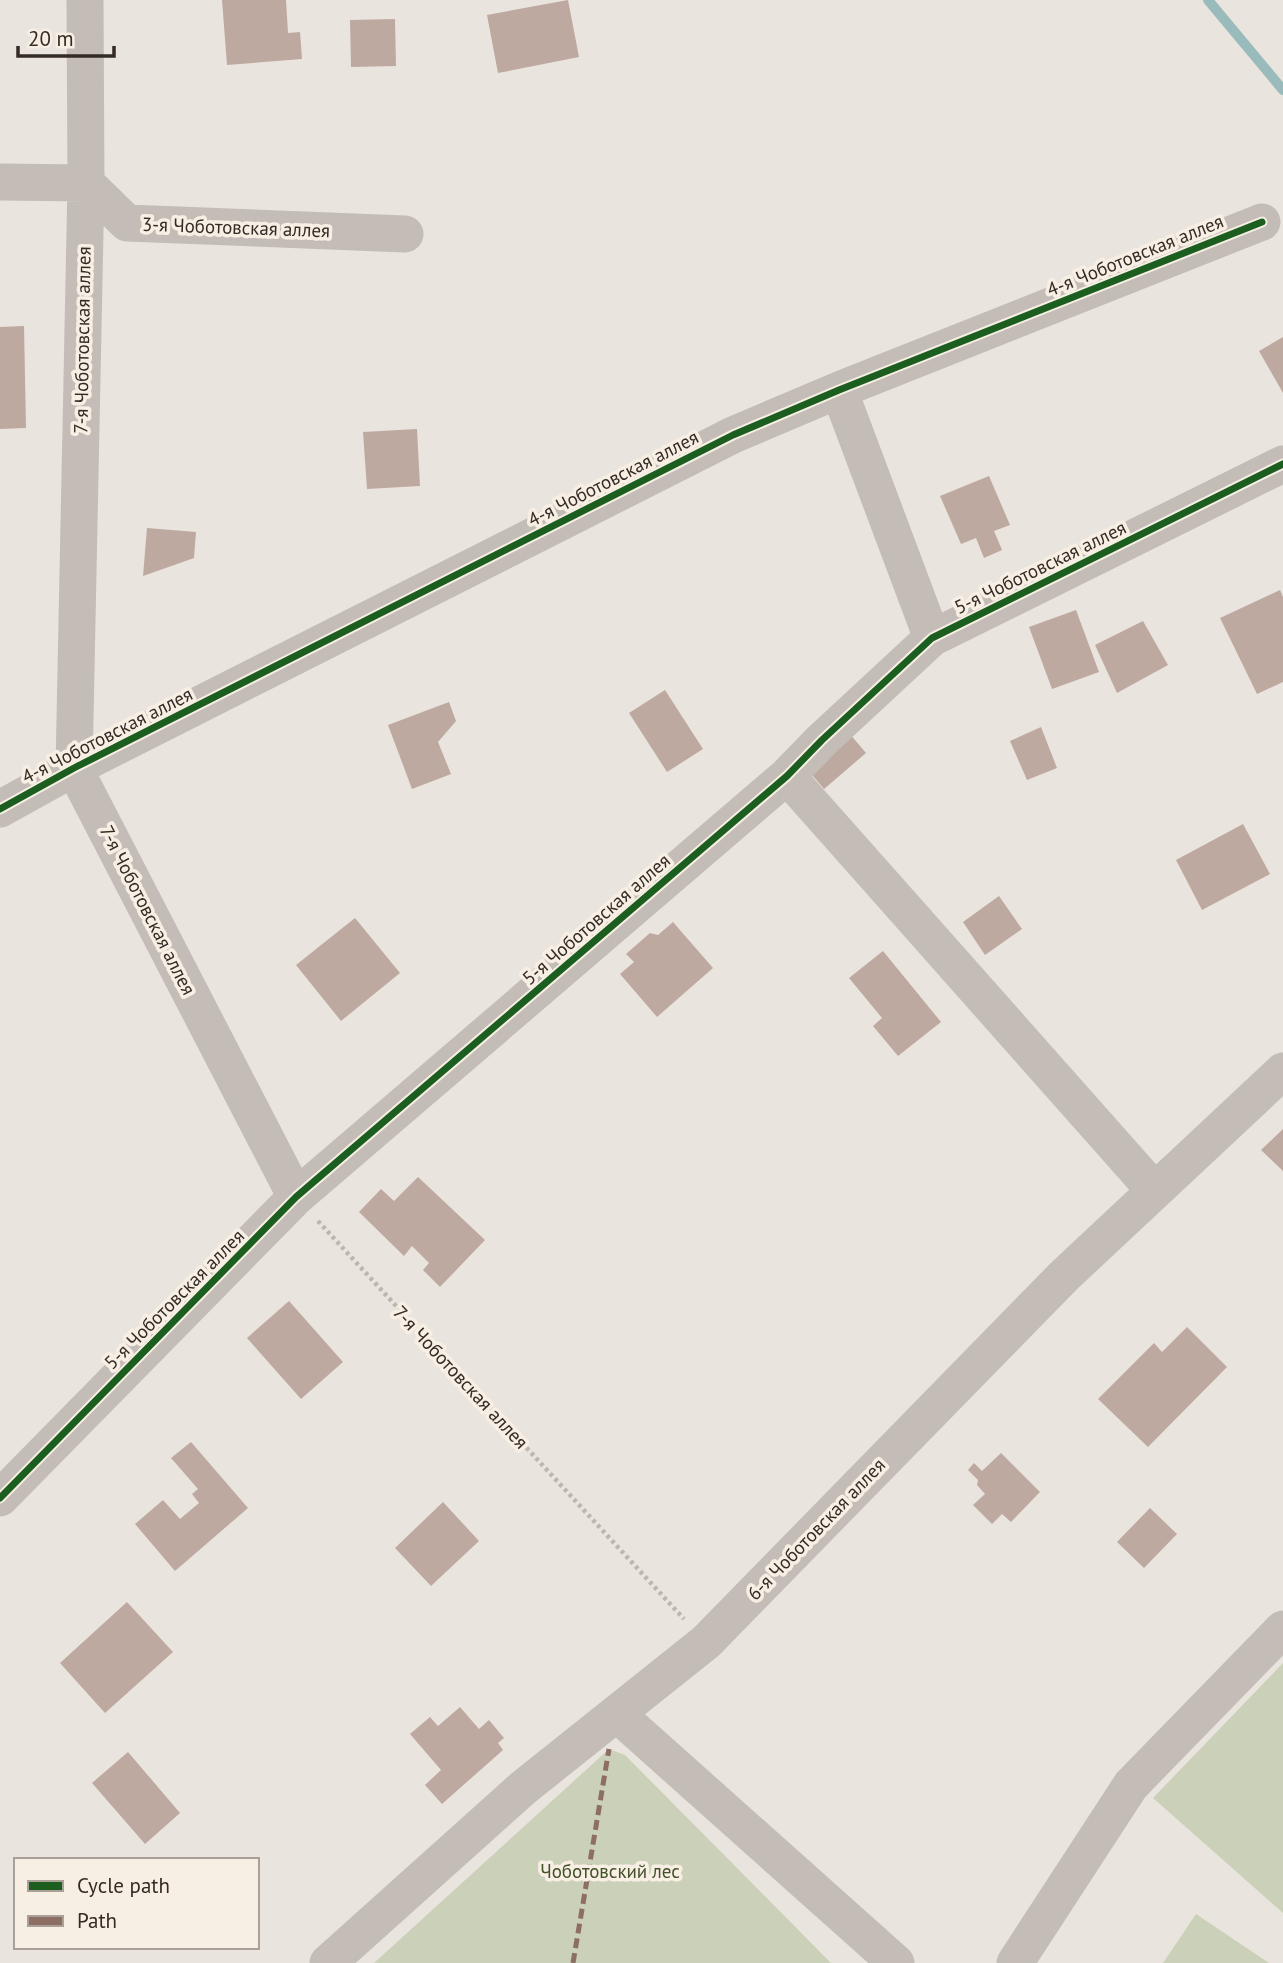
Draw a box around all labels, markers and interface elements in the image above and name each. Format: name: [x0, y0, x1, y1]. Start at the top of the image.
scale bar: [18, 14, 114, 58]
text: 20 m: [28, 25, 74, 52]
street label: 4-я Чоботовская аллея: [1043, 209, 1227, 301]
street label: 3-я Чоботовская аллея: [141, 212, 331, 242]
street label: 7-я Чоботовская аллея: [68, 246, 96, 434]
street label: 4-я Чоботовская аллея: [524, 425, 702, 531]
street label: 5-я Чоботовская аллея: [950, 515, 1130, 619]
street label: 4-я Чоботовская аллея: [18, 682, 196, 788]
street label: 7-я Чоботовская аллея: [95, 821, 201, 999]
street label: 5-я Чоботовская аллея: [517, 848, 675, 990]
street label: 5-я Чоботовская аллея: [99, 1224, 249, 1374]
street label: 7-я Чоботовская аллея: [388, 1300, 534, 1454]
street label: 6-я Чоботовская аллея: [742, 1453, 890, 1605]
legend: [14, 1858, 259, 1949]
park label: Чоботовский лес: [540, 1859, 680, 1883]
text: Cycle path: [77, 1872, 170, 1899]
text: Path: [77, 1907, 117, 1934]

